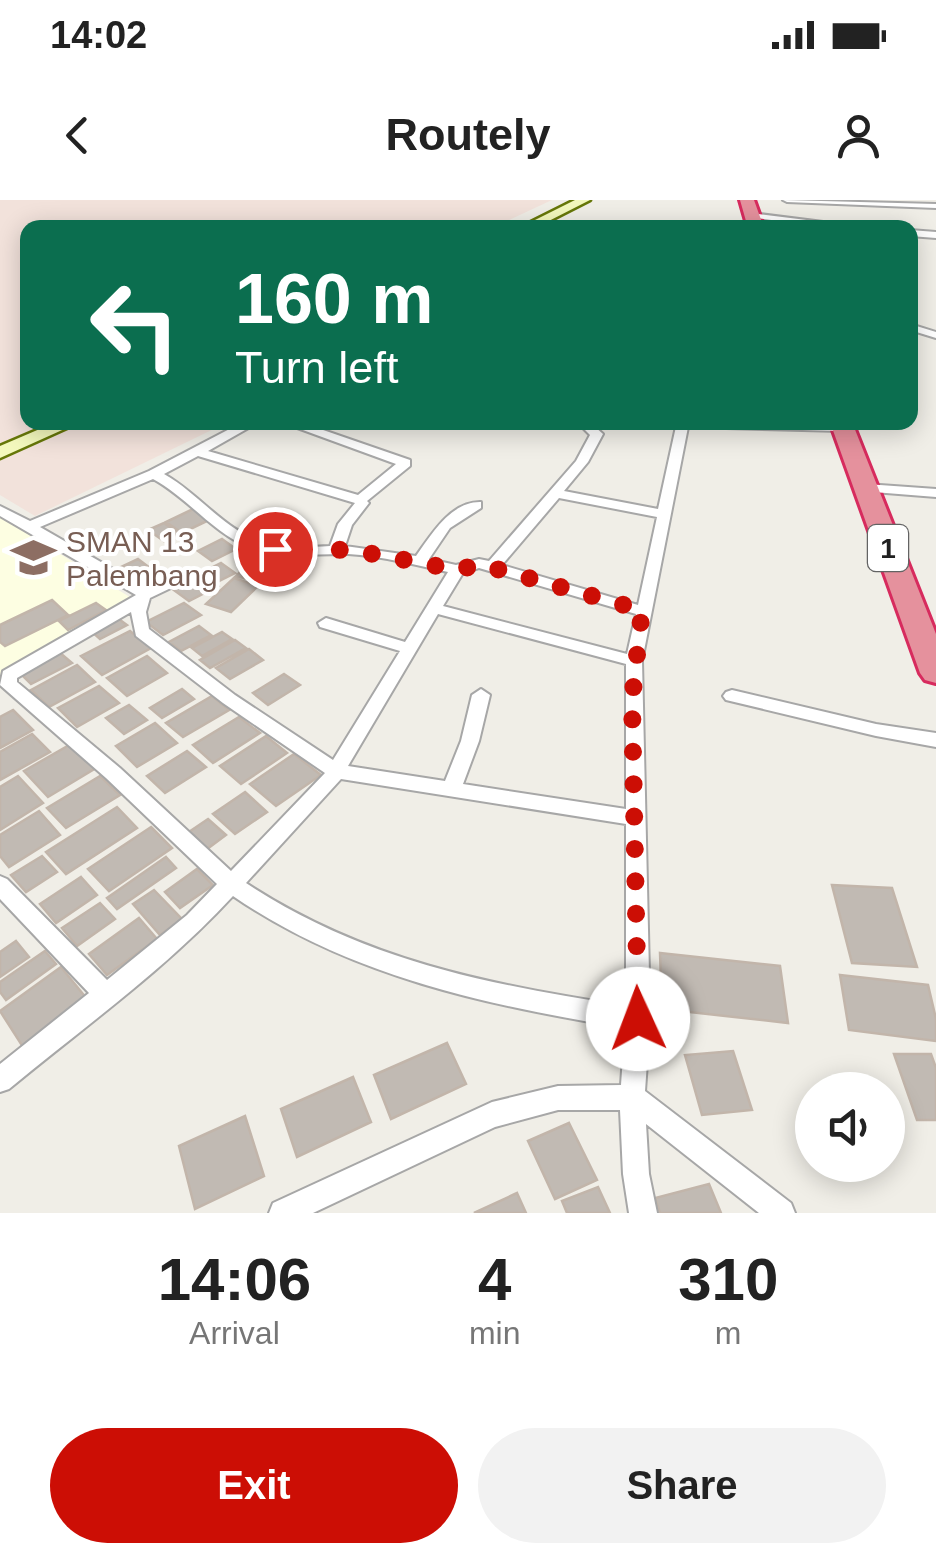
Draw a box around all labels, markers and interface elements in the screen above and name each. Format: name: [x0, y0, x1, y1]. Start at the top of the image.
text: 14:02: [50, 14, 147, 56]
icon: back: [50, 108, 105, 163]
icon: person: [831, 108, 886, 163]
text: Routely: [385, 109, 551, 160]
icon: left: [70, 260, 200, 390]
text: 160 m: [235, 260, 433, 338]
text: Turn left: [235, 342, 398, 393]
pin: [233, 507, 318, 592]
icon: arrive: [248, 522, 303, 577]
place label: SMAN 13 Palembang: [66, 525, 218, 592]
road number: 1: [868, 525, 908, 571]
school or university icon: SMAN 13 Palembang: [9, 534, 57, 582]
position arrow: [586, 967, 690, 1071]
map controls: [795, 1072, 905, 1182]
button: sound: [795, 1072, 905, 1182]
text: 14:06: [158, 1246, 311, 1313]
text: 4: [478, 1246, 511, 1313]
text: 310: [678, 1246, 778, 1313]
text: Arrival: [189, 1315, 280, 1351]
text: min: [469, 1315, 520, 1351]
text: m: [715, 1315, 742, 1351]
button: Exit: [50, 1428, 458, 1543]
button: Share: [478, 1428, 886, 1543]

